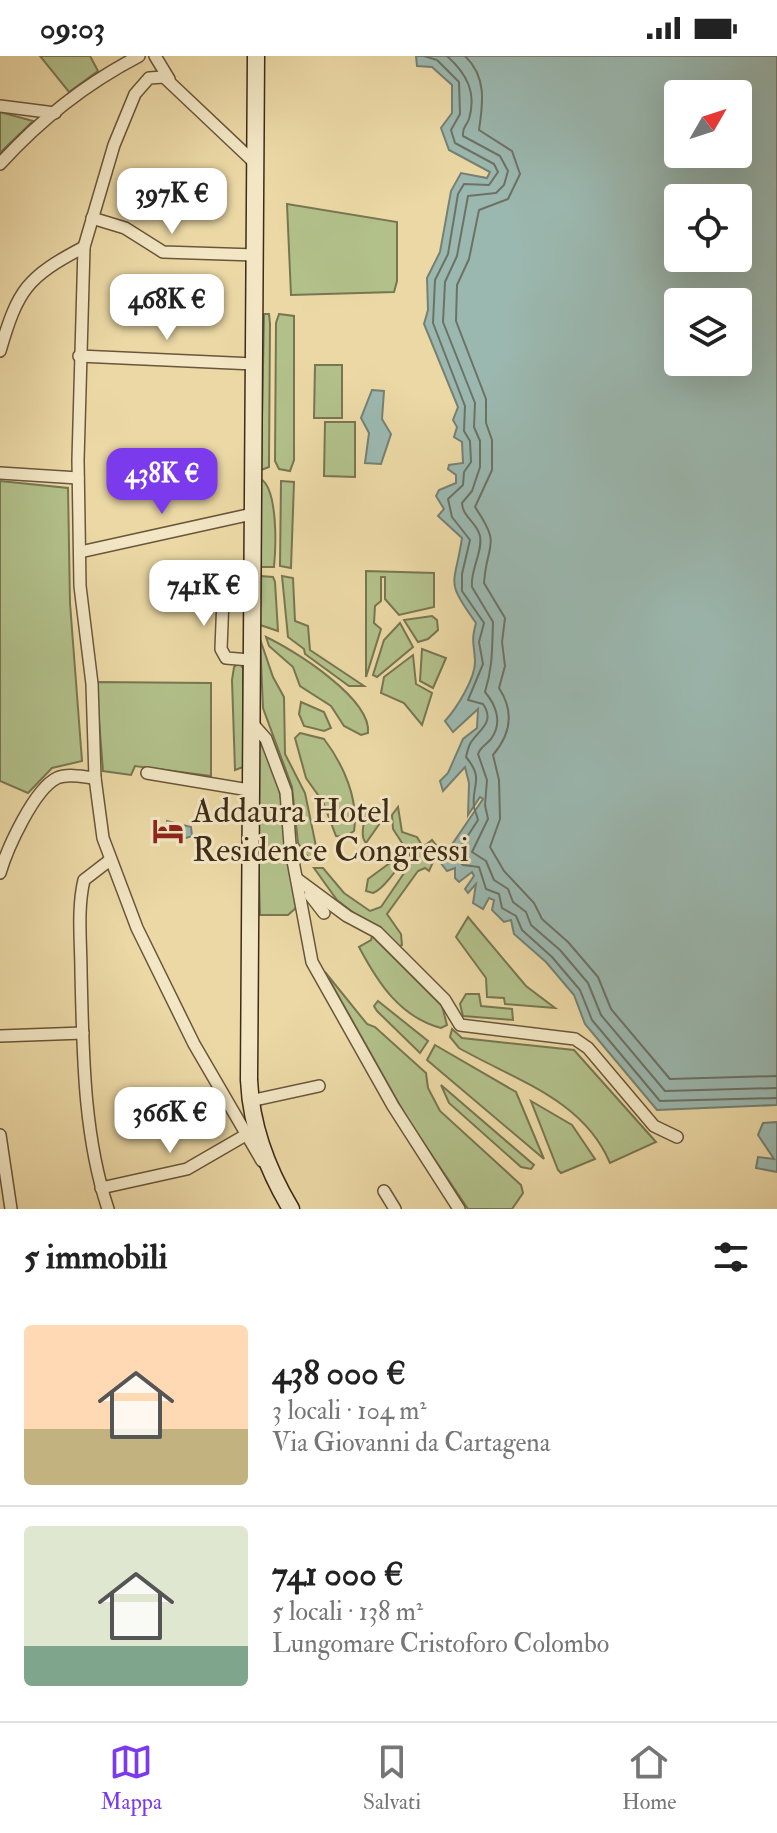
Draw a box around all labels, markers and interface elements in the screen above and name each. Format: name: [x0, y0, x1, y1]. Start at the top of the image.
text: 09:03: [40, 10, 105, 47]
north arrow: [664, 80, 752, 168]
map controls: [664, 80, 752, 376]
pin: 397K €: [107, 168, 237, 236]
text: 397K €: [135, 178, 209, 210]
button: locate: [664, 184, 752, 272]
pin: 468K €: [102, 274, 232, 342]
text: 468K €: [128, 284, 206, 316]
button: layers: [664, 288, 752, 376]
pin: 438K €: [97, 448, 227, 516]
text: 438K €: [124, 458, 200, 490]
pin: 741K €: [139, 560, 269, 628]
text: 741K €: [167, 570, 241, 602]
place label: Addaura Hotel Residence Congressi: [191, 790, 469, 872]
hotel icon: Addaura Hotel Residence Congressi: [151, 814, 185, 848]
pin: 366K €: [105, 1087, 235, 1155]
text: 366K €: [132, 1097, 208, 1129]
icon: filters: [709, 1235, 753, 1279]
text: 5 immobili: [24, 1236, 168, 1279]
text: 438 000 €: [272, 1352, 406, 1395]
icon: home: [88, 1357, 184, 1453]
text: 3 locali · 104 m²: [272, 1395, 427, 1427]
text: Via Giovanni da Cartagena: [272, 1427, 550, 1459]
text: 741 000 €: [272, 1553, 404, 1596]
icon: home: [88, 1558, 184, 1654]
text: 5 locali · 138 m²: [272, 1596, 423, 1628]
text: Lungomare Cristoforo Colombo: [272, 1628, 609, 1660]
tab: Mappa: [100, 1740, 162, 1816]
tab: Salvati: [363, 1740, 421, 1816]
tab: Home: [622, 1740, 677, 1816]

